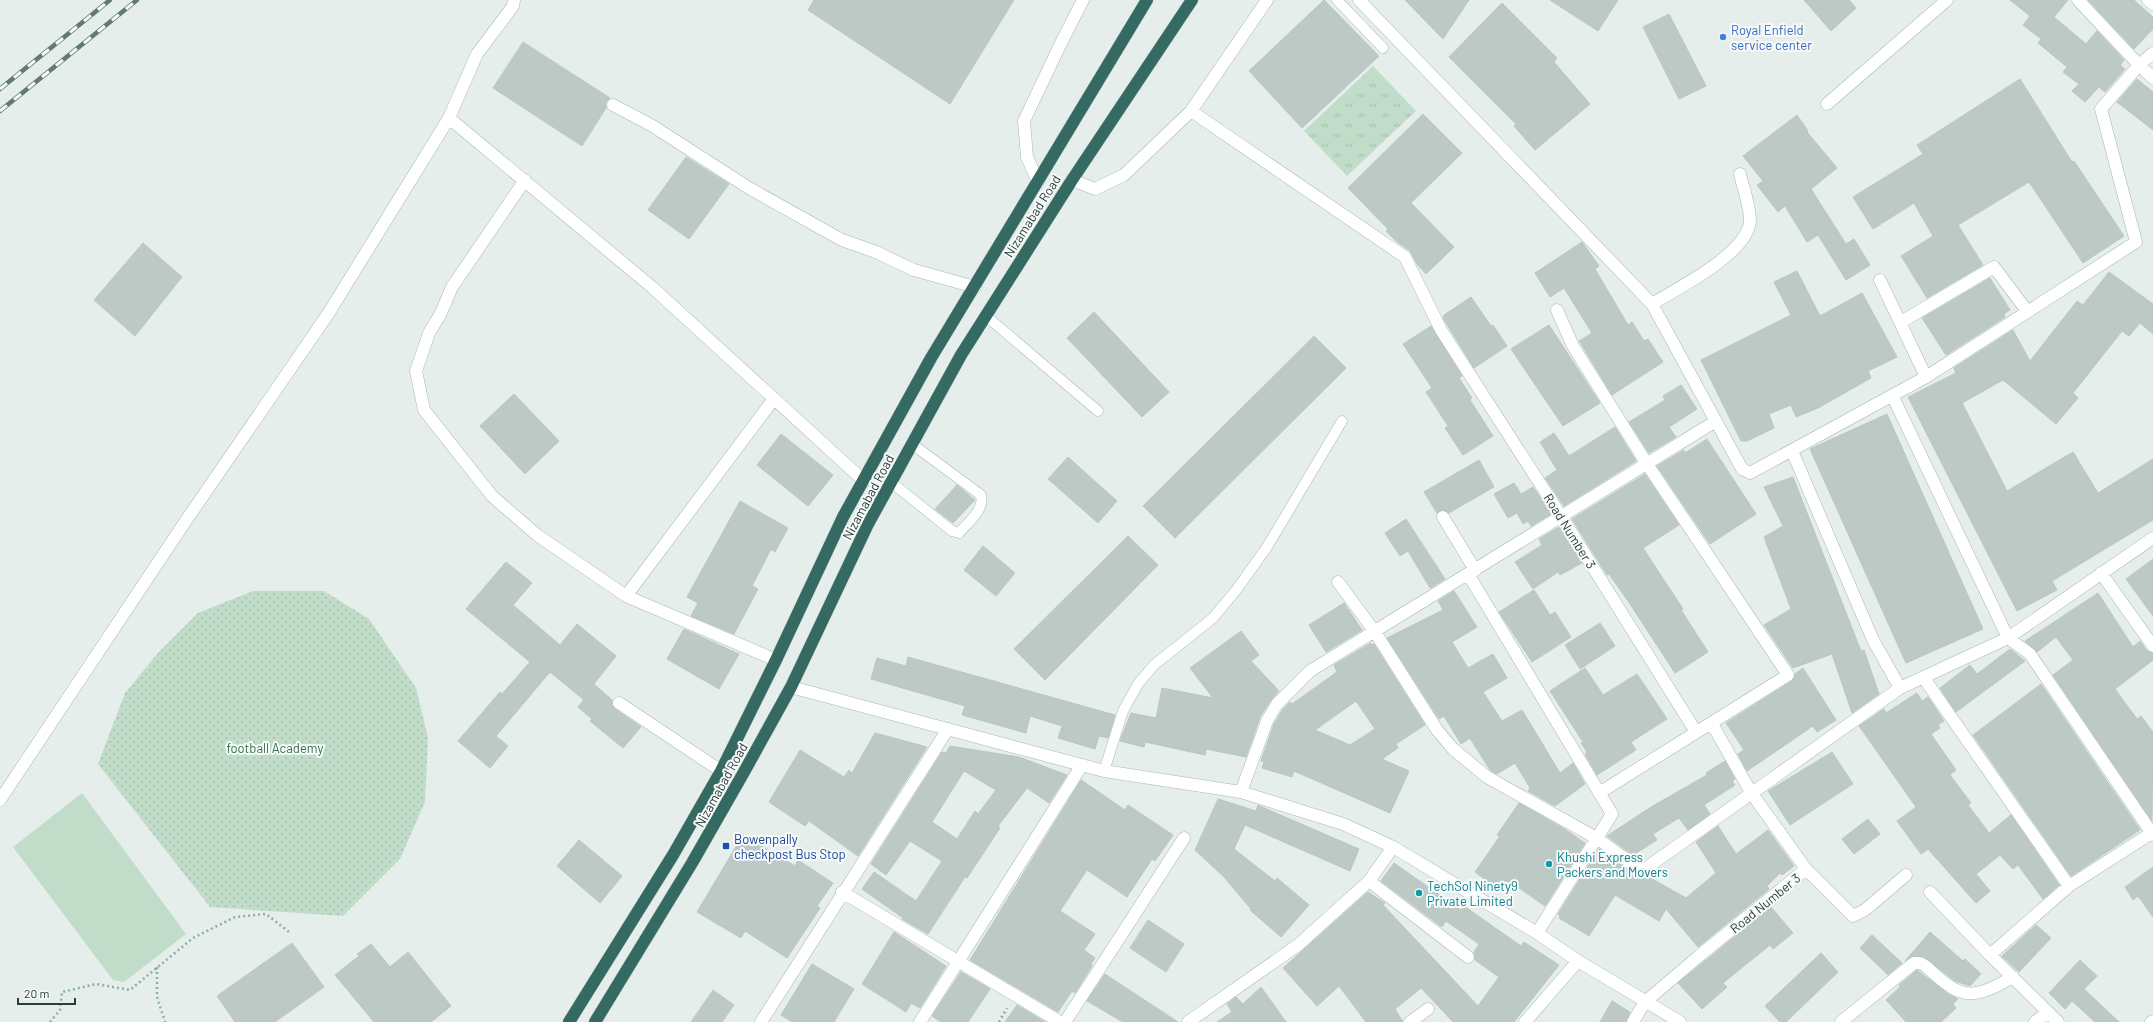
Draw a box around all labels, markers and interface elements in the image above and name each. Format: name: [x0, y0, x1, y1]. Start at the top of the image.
place label: Royal Enfield service center: [1731, 22, 1812, 53]
marker: Royal Enfield service center: [1718, 32, 1728, 42]
street label: Nizamabad Road: [1000, 172, 1064, 260]
street label: Nizamabad Road: [839, 452, 897, 542]
street label: Road Number 3: [1540, 490, 1600, 572]
park label: football Academy: [227, 740, 323, 756]
street label: Nizamabad Road: [691, 740, 751, 830]
place label: Bowenpally checkpost Bus Stop: [734, 831, 846, 862]
marker: Bowenpally checkpost Bus Stop: [721, 841, 731, 851]
place label: Khushi Express Packers and Movers: [1557, 849, 1668, 880]
marker: Khushi Express Packers and Movers: [1544, 859, 1554, 869]
street label: Road Number 3: [1727, 870, 1803, 936]
place label: TechSol Ninety9 Private Limited: [1427, 878, 1518, 909]
marker: TechSol Ninety9 Private Limited: [1414, 888, 1424, 898]
scale bar: [18, 980, 75, 1006]
text: 20 m: [24, 986, 50, 1000]

